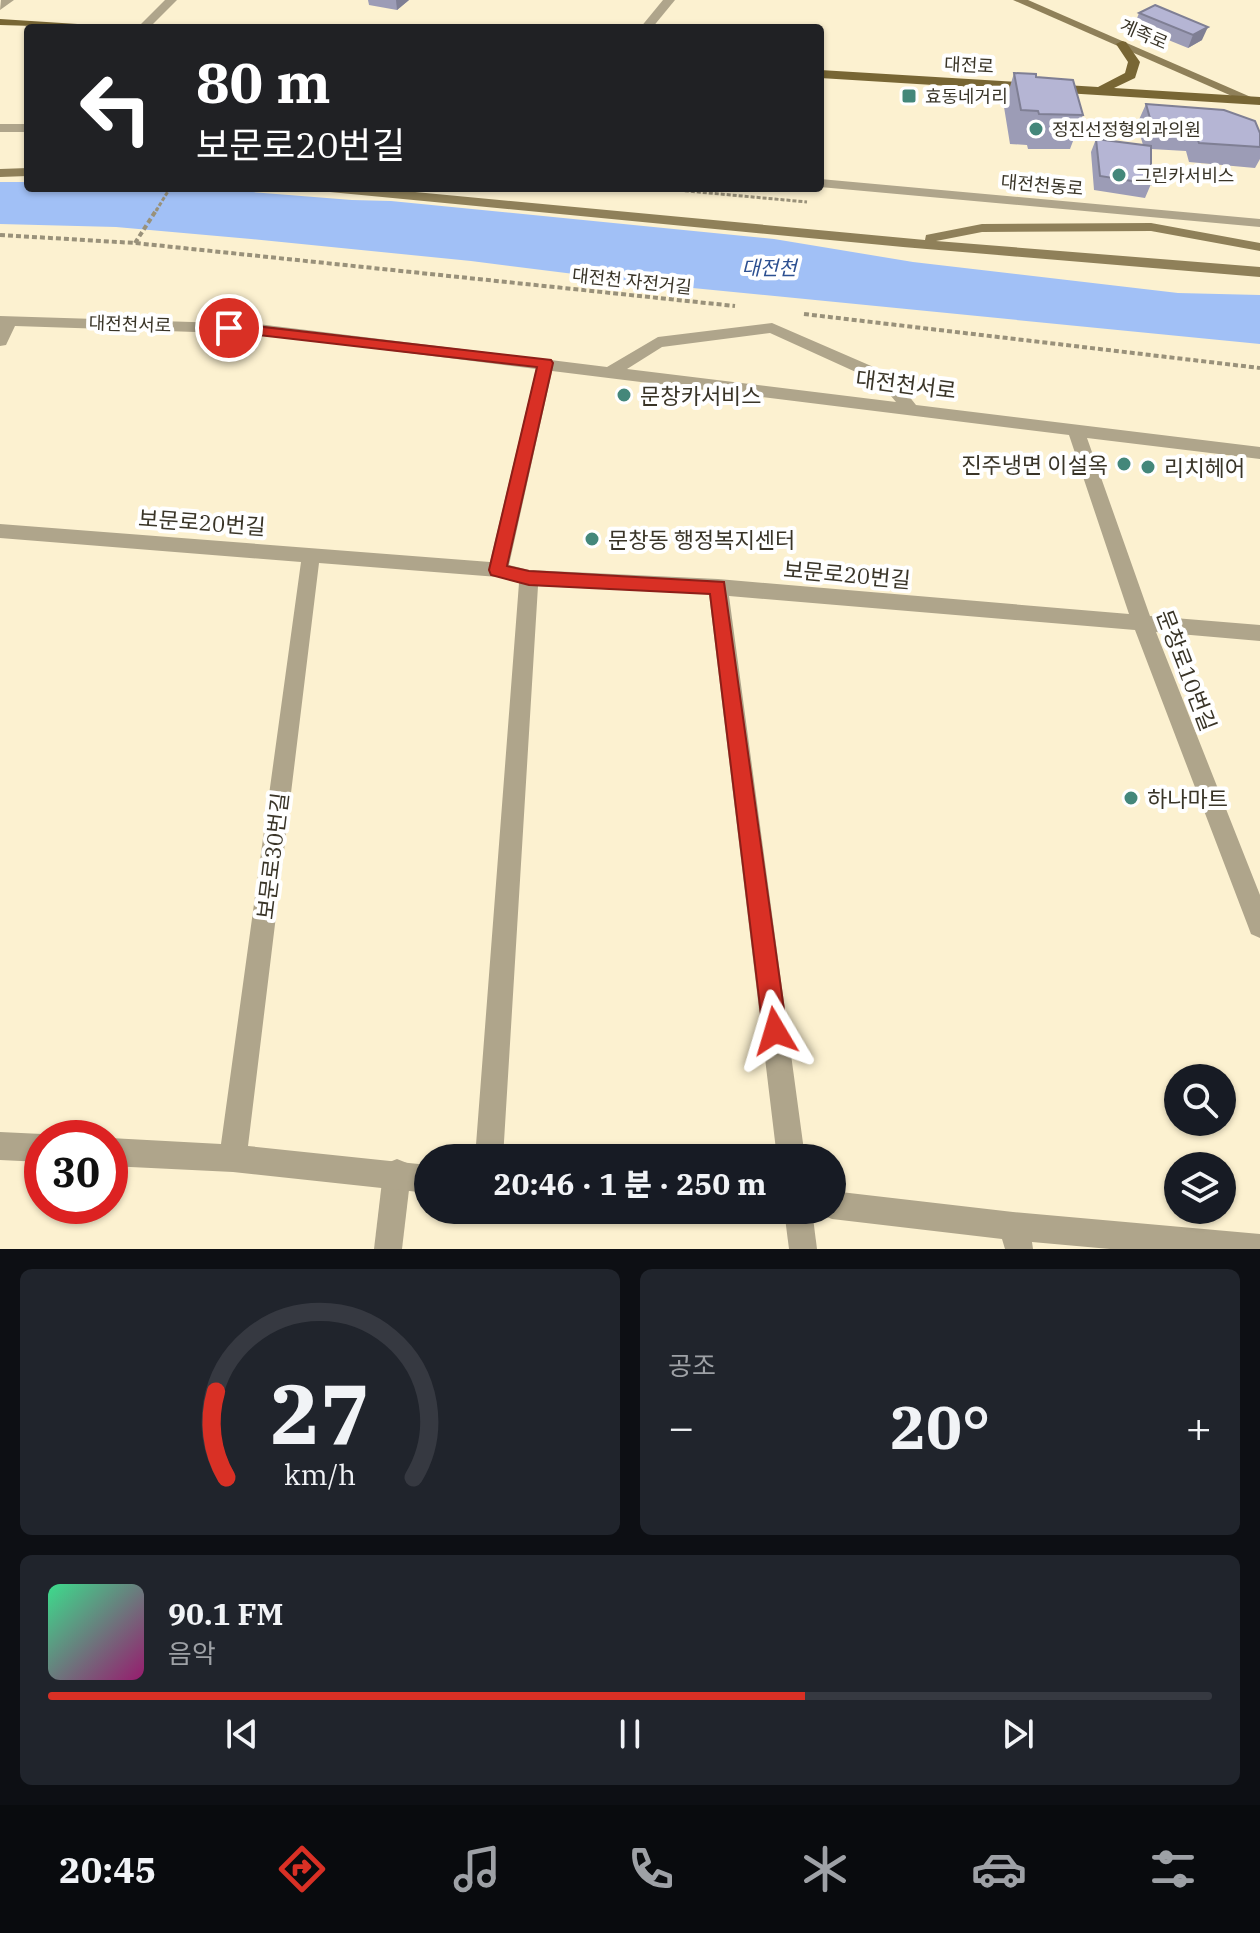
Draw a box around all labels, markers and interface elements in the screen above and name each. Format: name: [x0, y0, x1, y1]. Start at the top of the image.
street label: 계족로: [1117, 14, 1171, 54]
text: 80 m: [196, 46, 331, 118]
street label: 대전로: [944, 52, 994, 78]
icon: left: [64, 56, 168, 160]
place label: 효동네거리: [925, 85, 1008, 108]
marker: 효동네거리: [900, 87, 918, 105]
place label: 정진선정형외과의원: [1052, 118, 1201, 141]
marker: 정진선정형외과의원: [1027, 120, 1045, 138]
text: 보문로20번길: [196, 121, 405, 168]
place label: 그린카서비스: [1135, 164, 1234, 187]
marker: 그린카서비스: [1110, 166, 1128, 184]
street label: 대전천동로: [1000, 170, 1084, 200]
water label: 대전천: [741, 254, 799, 281]
street label: 대전천 자전거길: [571, 263, 693, 299]
pin: [195, 294, 263, 362]
icon: arrive: [207, 306, 251, 350]
street label: 대전천서로: [88, 311, 172, 337]
street label: 대전천서로: [854, 363, 958, 405]
place label: 문창카서비스: [640, 381, 761, 410]
marker: 문창카서비스: [615, 386, 633, 404]
place label: 진주냉면 이설옥: [961, 450, 1108, 479]
place label: 리치헤어: [1164, 453, 1245, 482]
marker: 진주냉면 이설옥: [1115, 455, 1133, 473]
marker: 리치헤어: [1139, 458, 1157, 476]
street label: 보문로20번길: [137, 503, 267, 541]
place label: 문창동 행정복지센터: [608, 525, 795, 554]
marker: 문창동 행정복지센터: [583, 530, 601, 548]
street label: 보문로20번길: [782, 554, 912, 594]
street label: 문창로10번길: [1151, 605, 1223, 735]
place label: 하나마트: [1147, 784, 1228, 813]
marker: 하나마트: [1122, 789, 1140, 807]
street label: 보문로30번길: [250, 791, 294, 921]
position arrow: [733, 989, 817, 1073]
map controls: [1164, 1064, 1236, 1224]
button: search: [1164, 1064, 1236, 1136]
speed limit sign: 30: [24, 1120, 128, 1224]
button: layers: [1164, 1152, 1236, 1224]
text: 20:46 · 1 분 · 250 m: [494, 1164, 766, 1203]
text: 공조: [668, 1348, 716, 1382]
text: 27: [270, 1359, 370, 1467]
text: 20°: [890, 1387, 990, 1466]
text: −: [668, 1398, 694, 1455]
text: +: [1186, 1398, 1212, 1455]
text: km/h: [284, 1456, 356, 1493]
text: 90.1 FM: [168, 1594, 283, 1633]
text: 음악: [168, 1636, 216, 1670]
icon: previous: [220, 1712, 264, 1756]
icon: pause: [608, 1712, 652, 1756]
icon: next: [996, 1712, 1040, 1756]
icon: directions: [274, 1841, 330, 1897]
icon: music: [449, 1841, 505, 1897]
icon: phone: [623, 1841, 679, 1897]
icon: climate: [797, 1841, 853, 1897]
icon: car: [971, 1841, 1027, 1897]
icon: filters: [1145, 1841, 1201, 1897]
text: 20:45: [59, 1846, 156, 1893]

